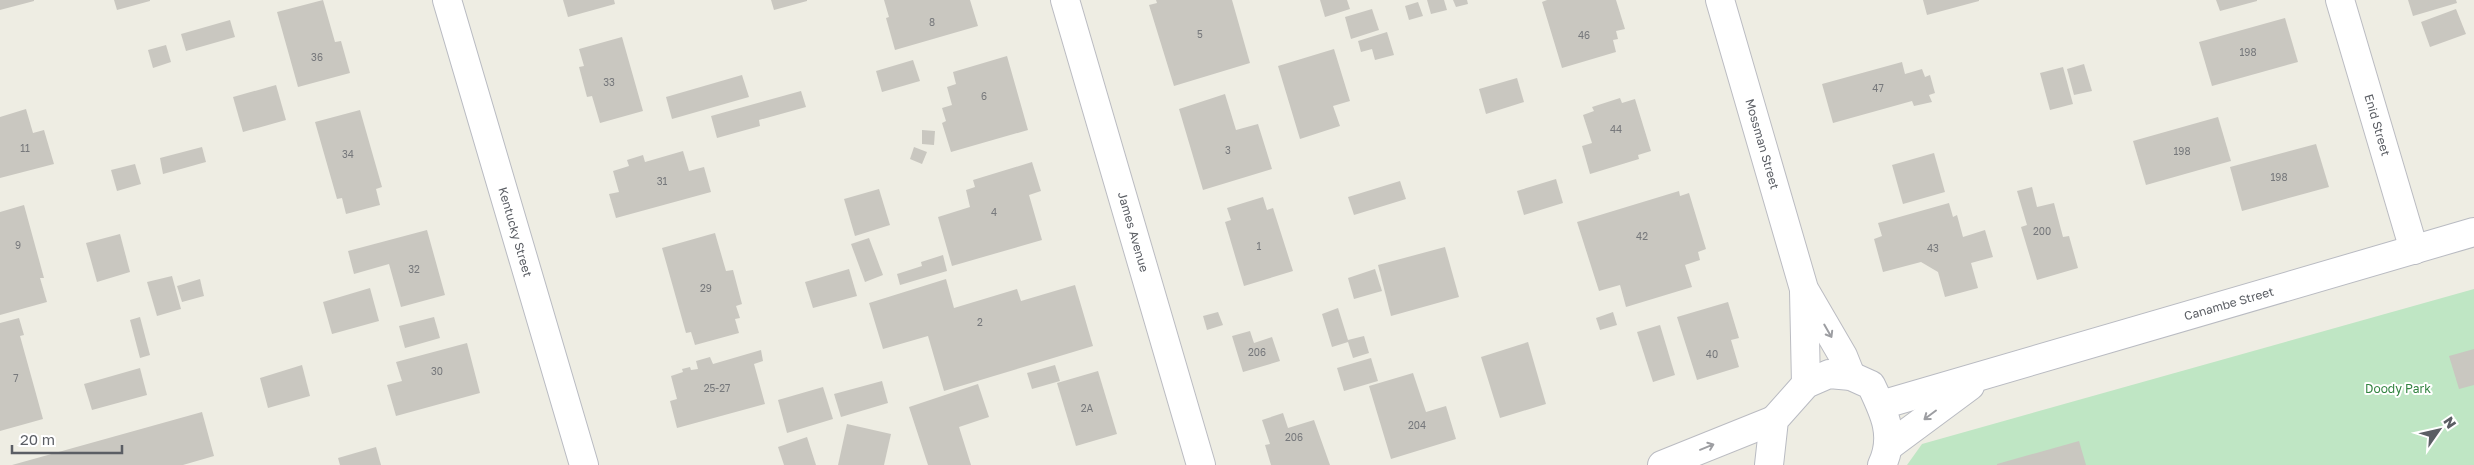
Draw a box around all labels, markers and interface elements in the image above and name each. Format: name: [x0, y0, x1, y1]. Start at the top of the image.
house number: 8: [929, 16, 935, 28]
house number: 5: [1197, 28, 1203, 40]
house number: 46: [1578, 29, 1590, 41]
house number: 198: [2240, 46, 2257, 58]
house number: 36: [311, 51, 323, 63]
house number: 33: [603, 76, 615, 88]
house number: 47: [1872, 82, 1884, 94]
house number: 6: [981, 90, 987, 102]
street label: Enid Street: [2361, 92, 2394, 158]
street label: Mossman Street: [1742, 97, 1783, 191]
house number: 44: [1610, 123, 1622, 135]
house number: 11: [20, 142, 30, 154]
house number: 3: [1225, 144, 1231, 156]
house number: 198: [2174, 145, 2191, 157]
house number: 34: [342, 148, 354, 160]
house number: 198: [2271, 171, 2288, 183]
house number: 31: [657, 175, 667, 187]
street label: Kentucky Street: [495, 185, 536, 279]
street label: James Avenue: [1115, 190, 1152, 274]
house number: 4: [991, 206, 997, 218]
house number: 200: [2033, 225, 2051, 237]
house number: 42: [1636, 230, 1648, 242]
house number: 9: [15, 239, 21, 251]
house number: 1: [1257, 240, 1262, 252]
house number: 43: [1927, 242, 1939, 254]
house number: 32: [408, 263, 420, 275]
house number: 29: [700, 282, 712, 294]
street label: Canambe Street: [2182, 283, 2276, 323]
house number: 2: [977, 316, 983, 328]
one-way arrow: [1824, 323, 1834, 337]
house number: 206: [1248, 346, 1266, 358]
house number: 40: [1706, 348, 1718, 360]
house number: 30: [431, 365, 443, 377]
house number: 7: [13, 372, 19, 384]
park label: Doody Park: [2365, 381, 2431, 396]
house number: 25-27: [704, 382, 730, 394]
house number: 2A: [1081, 402, 1094, 414]
north arrow: [2414, 405, 2464, 455]
one-way arrow: [1924, 410, 1937, 421]
text: N: [2440, 413, 2460, 432]
house number: 204: [1408, 419, 1426, 431]
scale bar: [12, 422, 122, 454]
text: 20 m: [20, 430, 55, 448]
house number: 206: [1285, 431, 1303, 443]
one-way arrow: [1699, 441, 1714, 451]

